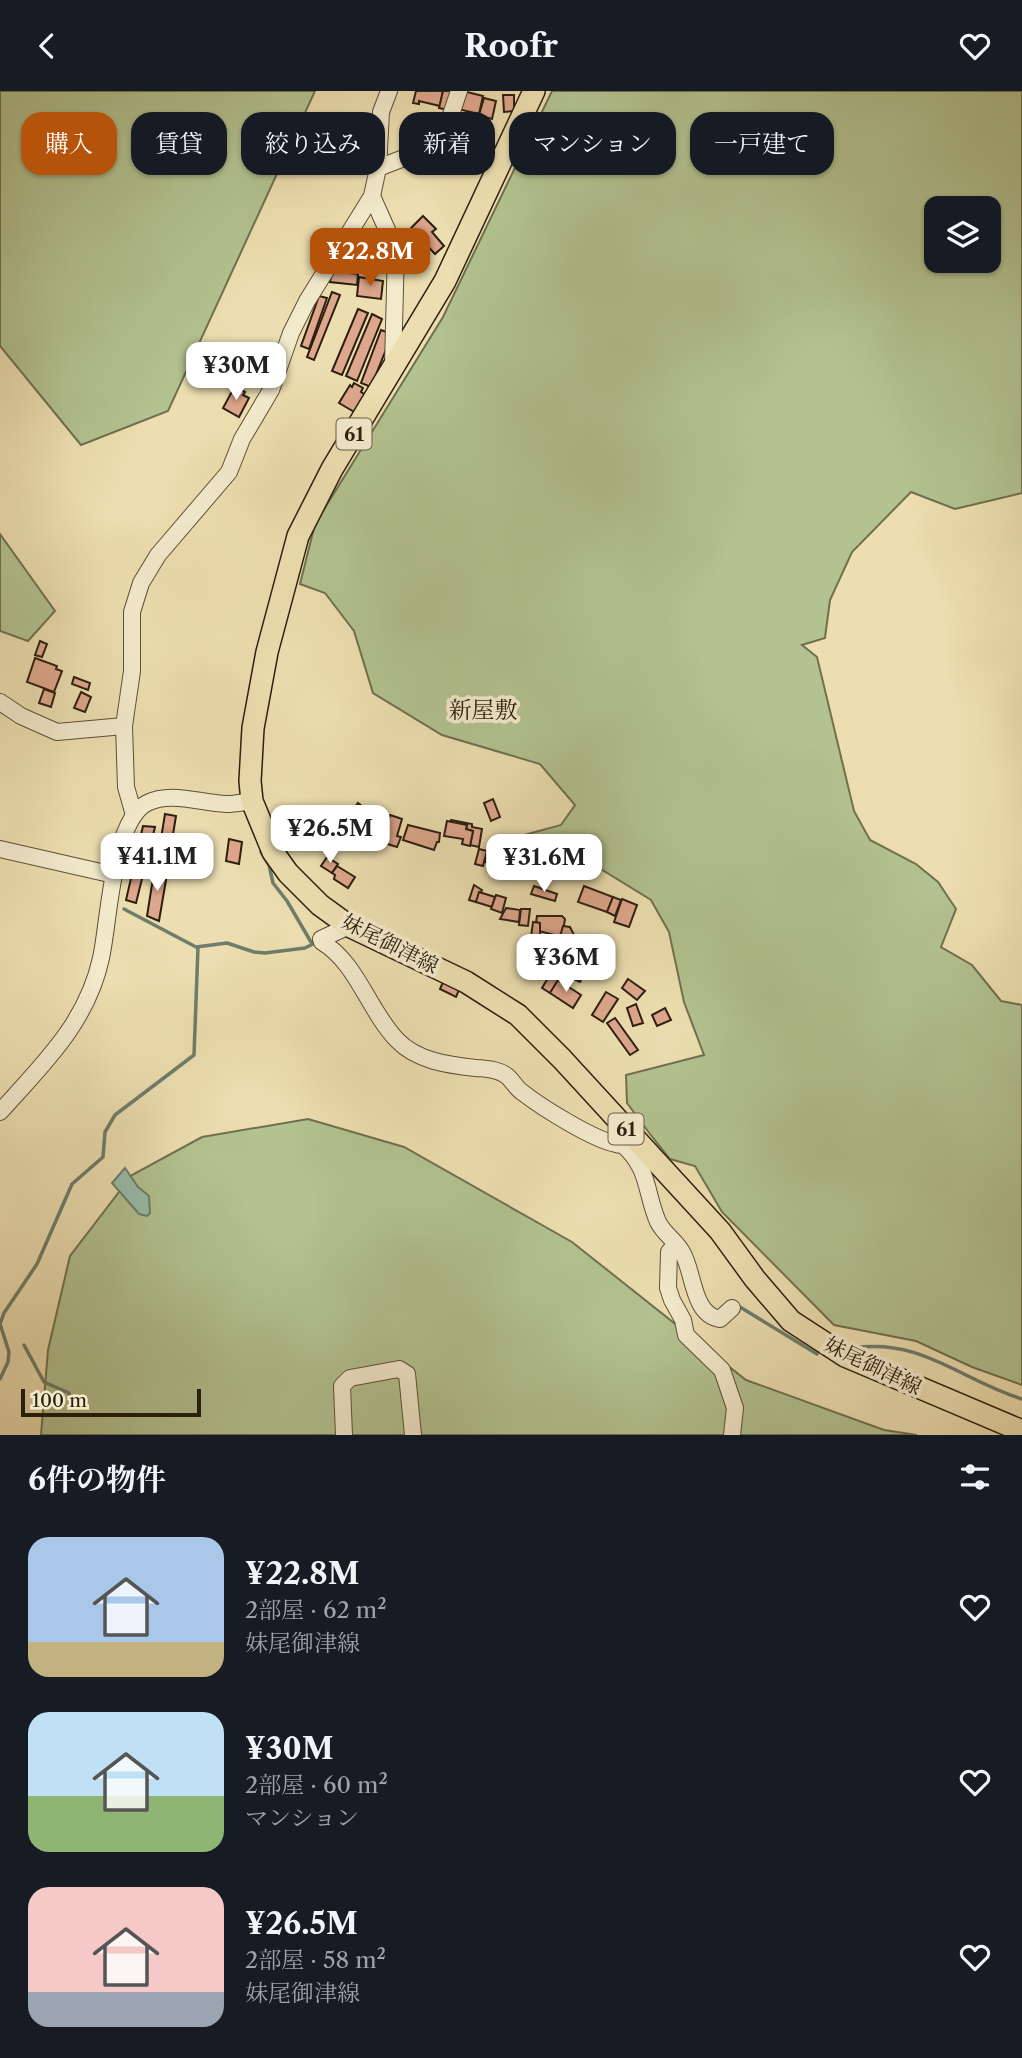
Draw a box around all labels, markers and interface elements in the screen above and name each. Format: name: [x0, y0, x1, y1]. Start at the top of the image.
text: Roofr: [464, 26, 558, 65]
icon: back: [28, 27, 66, 65]
icon: heart: [956, 27, 994, 65]
chip: 購入: [21, 112, 117, 175]
chip: 賃貸: [131, 112, 227, 175]
chip: 絞り込み: [241, 112, 385, 175]
chip: 新着: [399, 112, 495, 175]
chip: マンション: [509, 112, 676, 175]
chip: 一戸建て: [690, 112, 834, 175]
map controls: [924, 196, 1001, 273]
button: layers: [924, 196, 1001, 273]
pin: ¥22.8M: [313, 229, 427, 288]
text: ¥22.8M: [326, 237, 414, 265]
pin: ¥30M: [195, 343, 277, 402]
text: ¥30M: [202, 351, 270, 379]
road number: 61: [336, 419, 372, 449]
district label: 新屋敷: [449, 696, 518, 724]
pin: ¥26.5M: [273, 805, 387, 865]
text: ¥26.5M: [287, 814, 373, 842]
pin: ¥41.1M: [100, 833, 214, 893]
pin: ¥31.6M: [487, 835, 601, 894]
text: ¥41.1M: [117, 842, 197, 870]
text: ¥31.6M: [502, 843, 586, 871]
street label: 妹尾御津線: [338, 909, 443, 979]
pin: ¥36M: [525, 935, 607, 994]
text: ¥36M: [533, 943, 599, 971]
road number: 61: [608, 1113, 644, 1145]
street label: 妹尾御津線: [821, 1331, 926, 1400]
scale bar: [21, 1386, 201, 1418]
text: 100 m: [32, 1389, 87, 1412]
icon: filters: [956, 1458, 994, 1496]
text: 6件の物件: [28, 1461, 166, 1498]
text: ¥22.8M: [245, 1555, 360, 1592]
icon: home: [84, 1565, 168, 1649]
icon: heart: [956, 1588, 994, 1626]
text: 2部屋 · 62 m²: [245, 1596, 387, 1624]
text: 妹尾御津線: [245, 1629, 360, 1657]
text: ¥30M: [245, 1730, 333, 1767]
icon: home: [84, 1740, 168, 1824]
icon: heart: [956, 1763, 994, 1801]
text: 2部屋 · 60 m²: [245, 1771, 388, 1799]
text: マンション: [245, 1804, 359, 1832]
text: ¥26.5M: [245, 1905, 358, 1942]
icon: home: [84, 1915, 168, 1999]
icon: heart: [956, 1938, 994, 1976]
text: 2部屋 · 58 m²: [245, 1946, 386, 1974]
text: 妹尾御津線: [245, 1979, 360, 2007]

